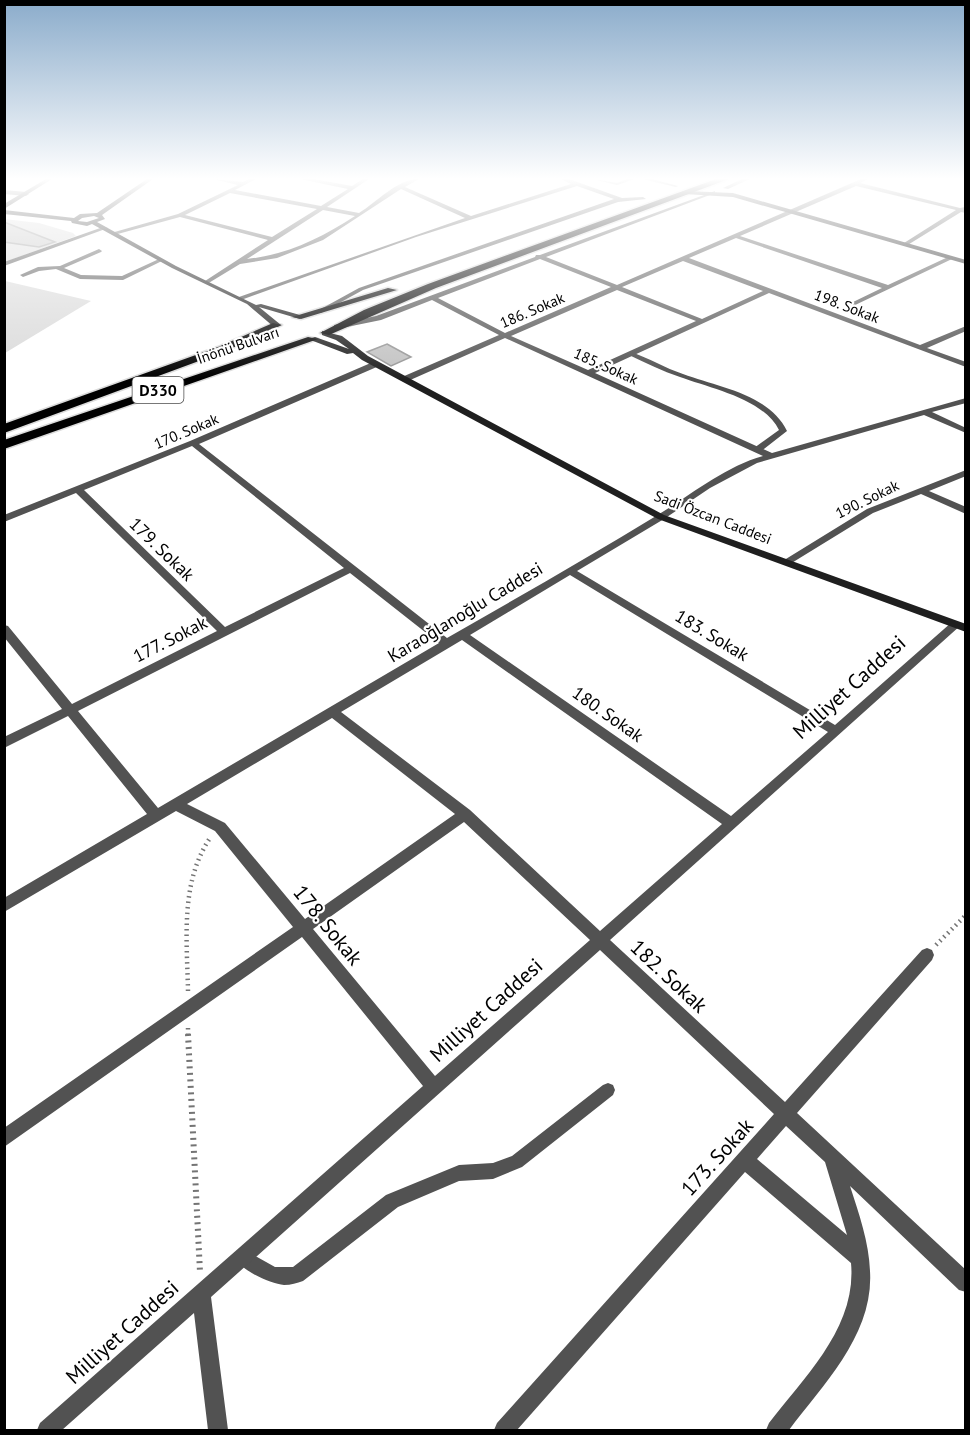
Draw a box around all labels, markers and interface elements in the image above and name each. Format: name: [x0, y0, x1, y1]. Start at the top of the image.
street label: 198. Sokak: [812, 285, 883, 327]
street label: 186. Sokak: [497, 288, 568, 332]
street label: İnönü Bulvarı: [194, 322, 282, 368]
street label: 185. Sokak: [571, 343, 642, 389]
road number: D330: [132, 377, 184, 403]
street label: 170. Sokak: [151, 409, 222, 453]
street label: 190. Sokak: [832, 475, 903, 523]
street label: Sadi Özcan Caddesi: [652, 486, 774, 548]
street label: 179. Sokak: [124, 512, 200, 586]
street label: Karaoğlanoğlu Caddesi: [383, 557, 547, 667]
street label: 183. Sokak: [671, 604, 753, 666]
street label: 177. Sokak: [129, 610, 211, 667]
street label: Milliyet Caddesi: [787, 629, 911, 745]
street label: 180. Sokak: [568, 681, 649, 747]
street label: 178. Sokak: [287, 879, 369, 971]
street label: 182. Sokak: [625, 933, 713, 1019]
street label: Milliyet Caddesi: [424, 952, 548, 1068]
street label: 173. Sokak: [675, 1112, 759, 1202]
street label: Milliyet Caddesi: [60, 1274, 184, 1390]

